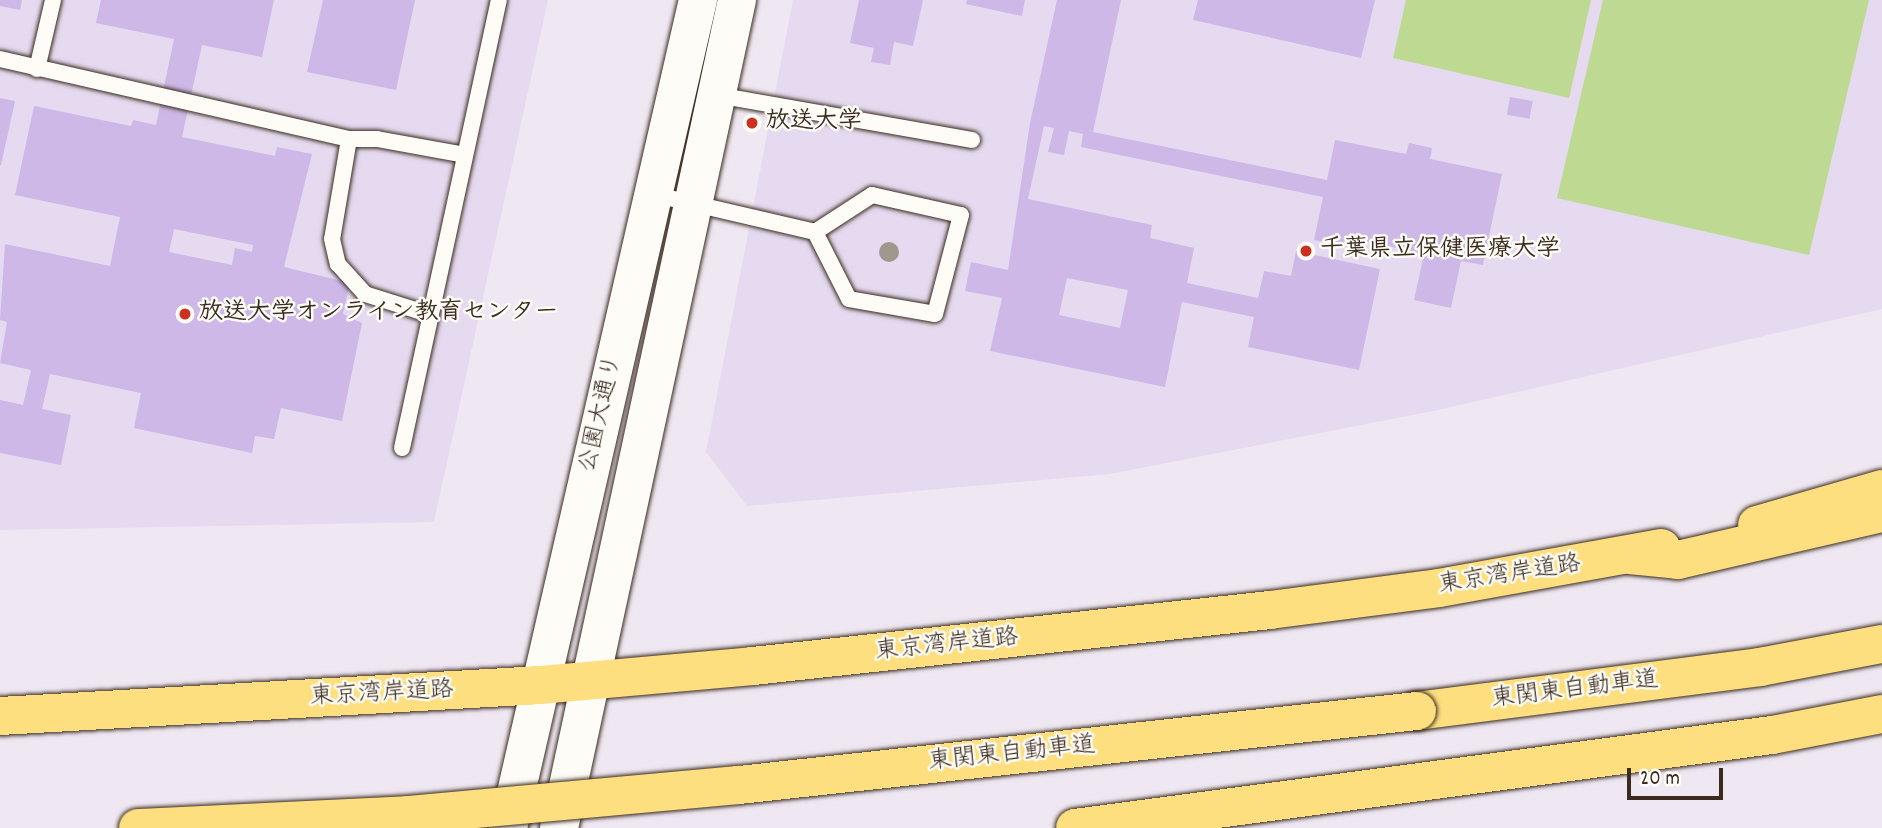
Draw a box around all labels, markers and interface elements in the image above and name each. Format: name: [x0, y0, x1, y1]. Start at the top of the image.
place label: 放送大学: [766, 109, 862, 137]
marker: 放送大学: [744, 115, 760, 131]
place label: 千葉県立保健医療大学: [1320, 237, 1560, 265]
marker: 千葉県立保健医療大学: [1298, 243, 1314, 259]
place label: 放送大学オンライン教育センター: [199, 300, 559, 328]
marker: 放送大学オンライン教育センター: [177, 306, 193, 322]
street label: 公園大通り: [574, 352, 630, 476]
street label: 東京湾岸道路: [1437, 551, 1583, 601]
street label: 東京湾岸道路: [874, 624, 1020, 668]
street label: 東関東自動車道: [1490, 666, 1660, 716]
street label: 東京湾岸道路: [309, 677, 455, 713]
street label: 東関東自動車道: [927, 732, 1097, 778]
scale bar: [1630, 754, 1726, 798]
text: 20 m: [1640, 765, 1680, 795]

